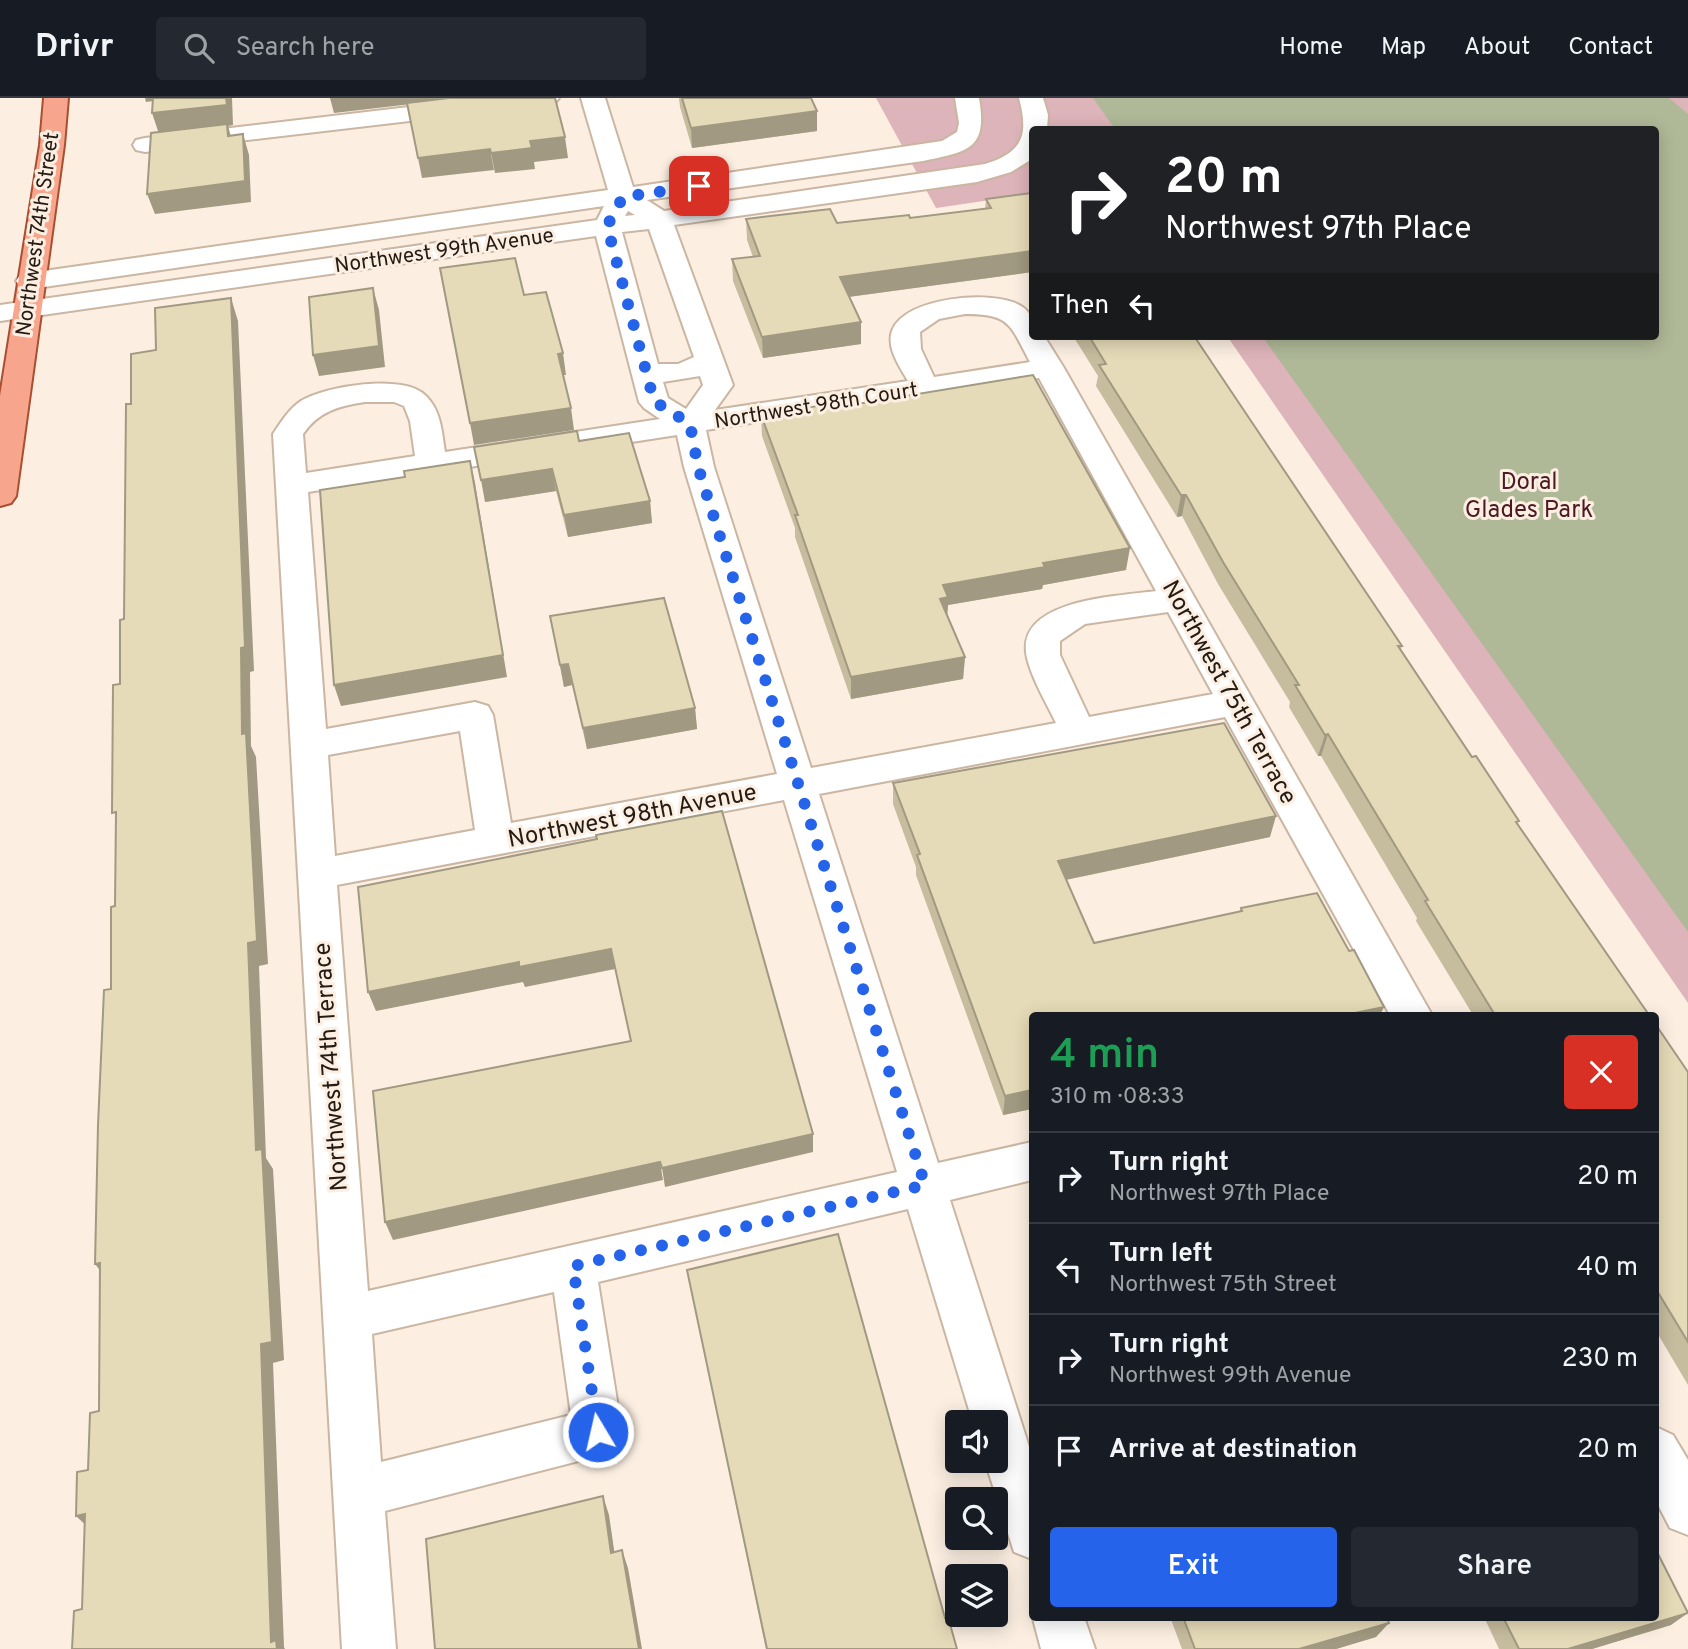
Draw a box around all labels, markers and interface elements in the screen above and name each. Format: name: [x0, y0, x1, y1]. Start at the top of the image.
search box: [156, 17, 646, 80]
text: Drivr: [35, 27, 114, 69]
icon: search: [180, 29, 218, 67]
text: Search here: [236, 32, 375, 65]
text: Home: [1279, 33, 1343, 63]
text: Map: [1381, 33, 1426, 63]
text: About: [1464, 33, 1530, 63]
text: Contact: [1568, 33, 1653, 63]
street label: Northwest 74th Street: [11, 130, 66, 338]
text: 20 m: [1165, 149, 1282, 211]
icon: right: [1050, 154, 1141, 245]
pin: [669, 156, 729, 216]
icon: arrive: [680, 167, 718, 205]
text: Northwest 97th Place: [1165, 210, 1471, 250]
street label: Northwest 99th Avenue: [333, 223, 556, 280]
icon: left: [1123, 287, 1161, 325]
text: Then: [1050, 290, 1109, 323]
street label: Northwest 98th Court: [713, 377, 920, 436]
park label: Doral Glades Park: [1465, 468, 1593, 526]
street label: Northwest 75th Terrace: [1154, 576, 1302, 810]
street label: Northwest 98th Avenue: [505, 778, 759, 856]
street label: Northwest 74th Terrace: [308, 942, 356, 1192]
text: 4 min: [1050, 1030, 1159, 1083]
button: close: [1564, 1035, 1638, 1109]
text: 310 m · 08:33: [1050, 1083, 1185, 1112]
text: Turn right: [1109, 1147, 1229, 1180]
icon: right: [1050, 1159, 1088, 1197]
text: 20 m: [1577, 1161, 1638, 1194]
text: Northwest 97th Place: [1109, 1180, 1329, 1209]
text: Turn left: [1109, 1238, 1213, 1271]
icon: left: [1050, 1250, 1088, 1288]
text: 40 m: [1577, 1252, 1638, 1285]
text: Northwest 75th Street: [1109, 1271, 1337, 1300]
text: Turn right: [1109, 1329, 1229, 1362]
icon: right: [1050, 1341, 1088, 1379]
text: 230 m: [1562, 1343, 1638, 1376]
text: Northwest 99th Avenue: [1109, 1362, 1351, 1391]
position arrow: [561, 1395, 635, 1469]
map controls: [945, 1410, 1008, 1627]
button: sound: [945, 1410, 1008, 1473]
icon: arrive: [1050, 1432, 1088, 1470]
text: Arrive at destination: [1109, 1434, 1357, 1467]
text: 20 m: [1577, 1434, 1638, 1467]
button: search: [945, 1487, 1008, 1550]
button: Exit: [1050, 1527, 1337, 1607]
button: Share: [1351, 1527, 1638, 1607]
button: layers: [945, 1564, 1008, 1627]

